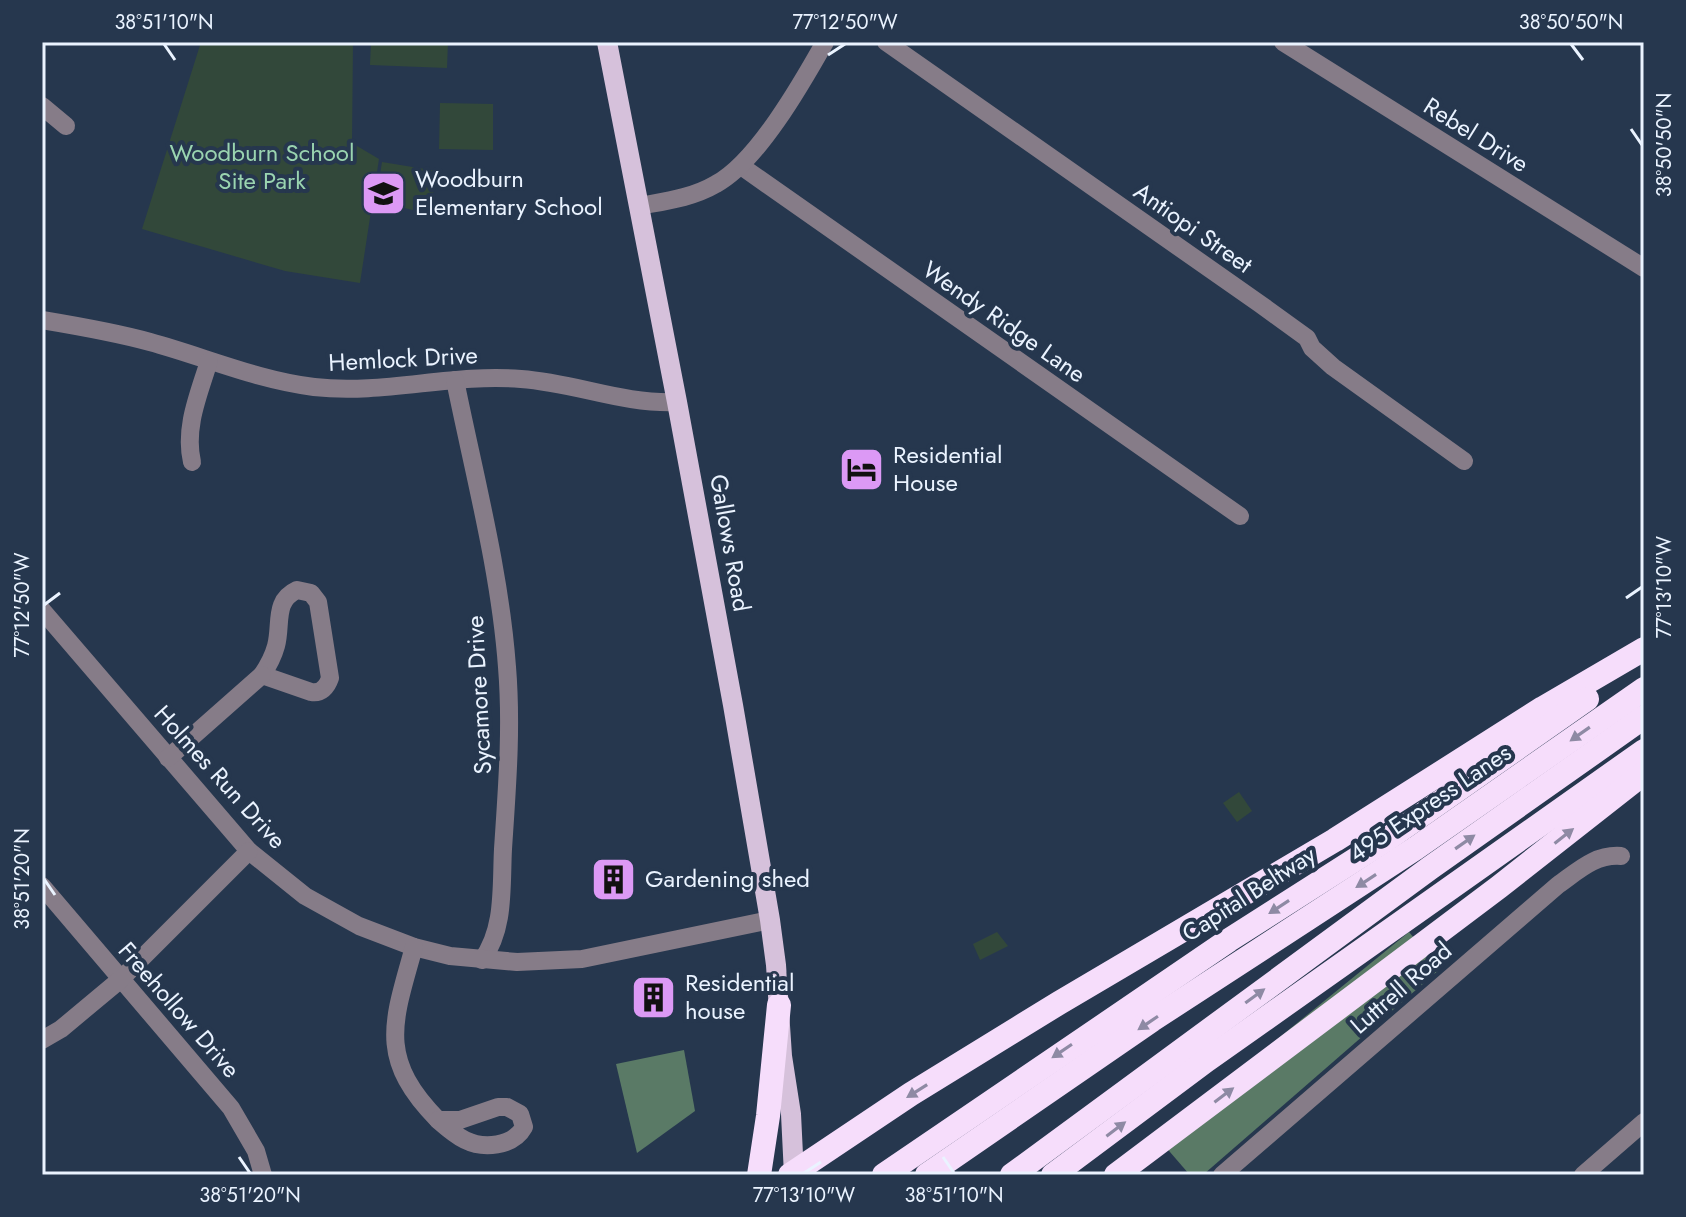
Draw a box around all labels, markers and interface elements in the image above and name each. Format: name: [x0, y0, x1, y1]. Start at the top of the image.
text: 38°51'10"N: [114, 8, 214, 37]
text: 77°12'50"W: [792, 8, 898, 37]
text: 38°50'50"N: [1519, 8, 1623, 37]
street label: Rebel Drive: [1417, 88, 1536, 181]
text: 38°50'50"N: [1650, 93, 1679, 197]
park label: Woodburn School Site Park: [170, 135, 355, 198]
place label: Woodburn Elementary School: [415, 161, 603, 224]
school or university icon: Woodburn Elementary School: [360, 169, 408, 217]
street label: Antiopi Street: [1127, 174, 1260, 282]
street label: Wendy Ridge Lane: [916, 252, 1093, 391]
street label: Hemlock Drive: [327, 337, 479, 380]
place label: Residential House: [893, 437, 1002, 500]
hotel icon: Residential House: [838, 445, 886, 493]
street label: Gallows Road: [701, 471, 760, 614]
text: 77°13'10"W: [1650, 536, 1679, 638]
text: 77°12'50"W: [8, 552, 37, 658]
street label: Sycamore Drive: [457, 615, 500, 775]
street label: Holmes Run Drive: [146, 697, 295, 856]
one-way arrow: [1570, 726, 1591, 741]
street label: 495 Express Lanes: [1341, 735, 1518, 870]
text: 38°51'20"N: [8, 828, 37, 930]
one-way arrow: [1554, 828, 1574, 845]
one-way arrow: [1455, 835, 1476, 851]
street label: Capital Beltway: [1175, 837, 1323, 950]
building icon: Gardening shed: [590, 855, 638, 903]
place label: Gardening shed: [645, 861, 810, 896]
one-way arrow: [1355, 873, 1377, 888]
one-way arrow: [1268, 900, 1290, 914]
street label: Freehollow Drive: [110, 934, 249, 1085]
street label: Luttrell Road: [1342, 934, 1459, 1042]
place label: Residential house: [685, 965, 794, 1028]
building icon: Residential house: [630, 973, 678, 1021]
one-way arrow: [1245, 988, 1266, 1004]
one-way arrow: [1137, 1015, 1159, 1030]
one-way arrow: [1052, 1043, 1073, 1058]
one-way arrow: [906, 1084, 928, 1098]
one-way arrow: [1213, 1087, 1234, 1103]
one-way arrow: [1106, 1121, 1126, 1137]
text: 38°51'20"N: [199, 1181, 301, 1210]
text: 77°13'10"W: [753, 1181, 855, 1210]
text: 38°51'10"N: [904, 1181, 1004, 1210]

